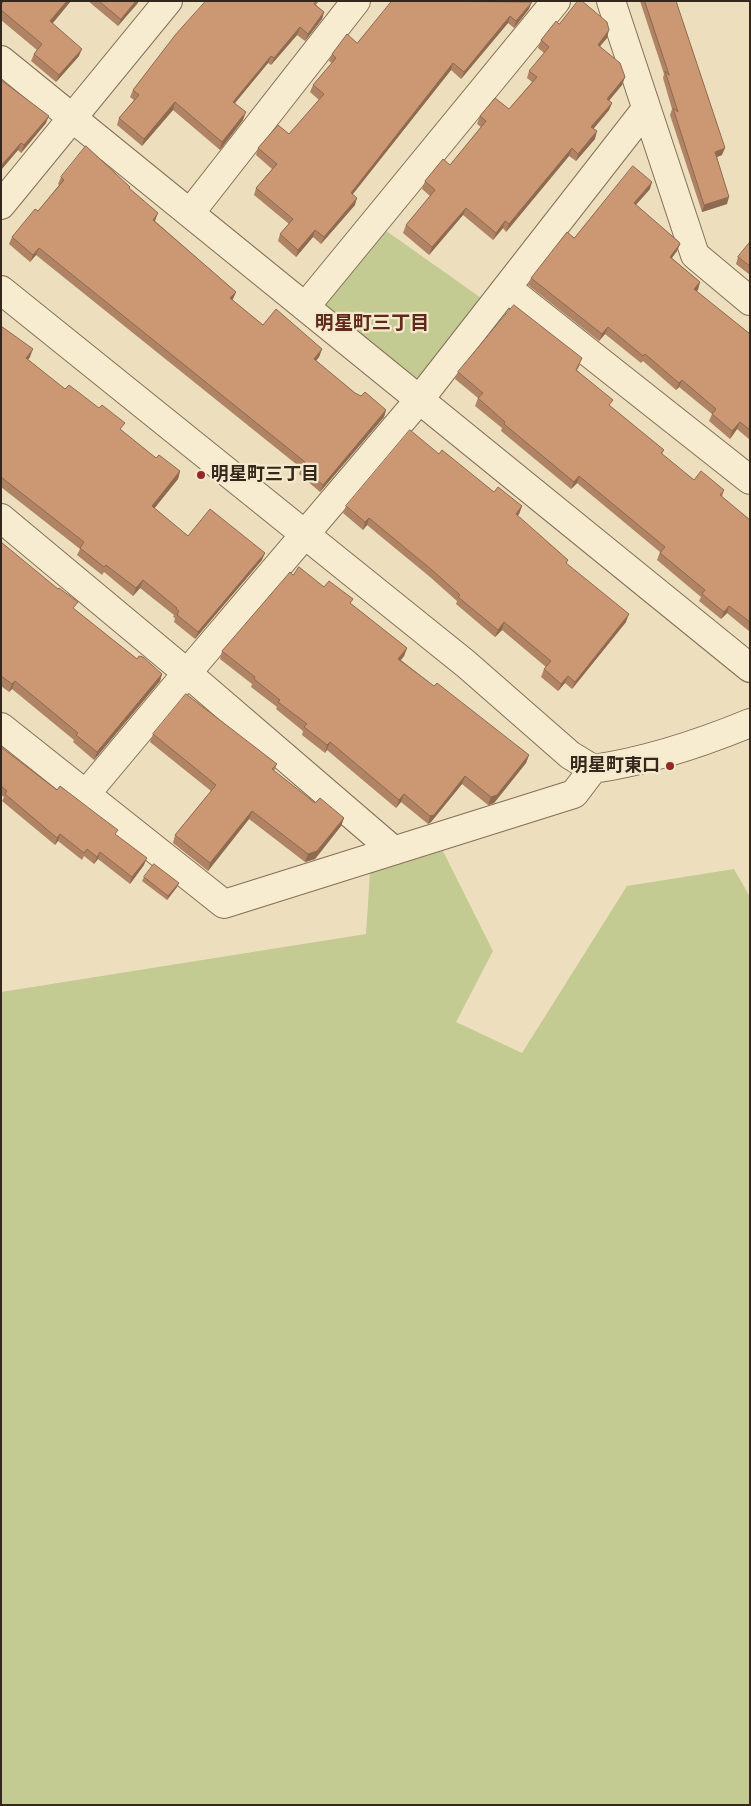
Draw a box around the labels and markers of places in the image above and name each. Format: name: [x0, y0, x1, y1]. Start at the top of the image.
place label: 明星町三丁目: [211, 464, 319, 486]
marker: 明星町三丁目: [195, 469, 207, 481]
place label: 明星町東口: [570, 755, 660, 777]
marker: 明星町東口: [664, 760, 676, 772]

